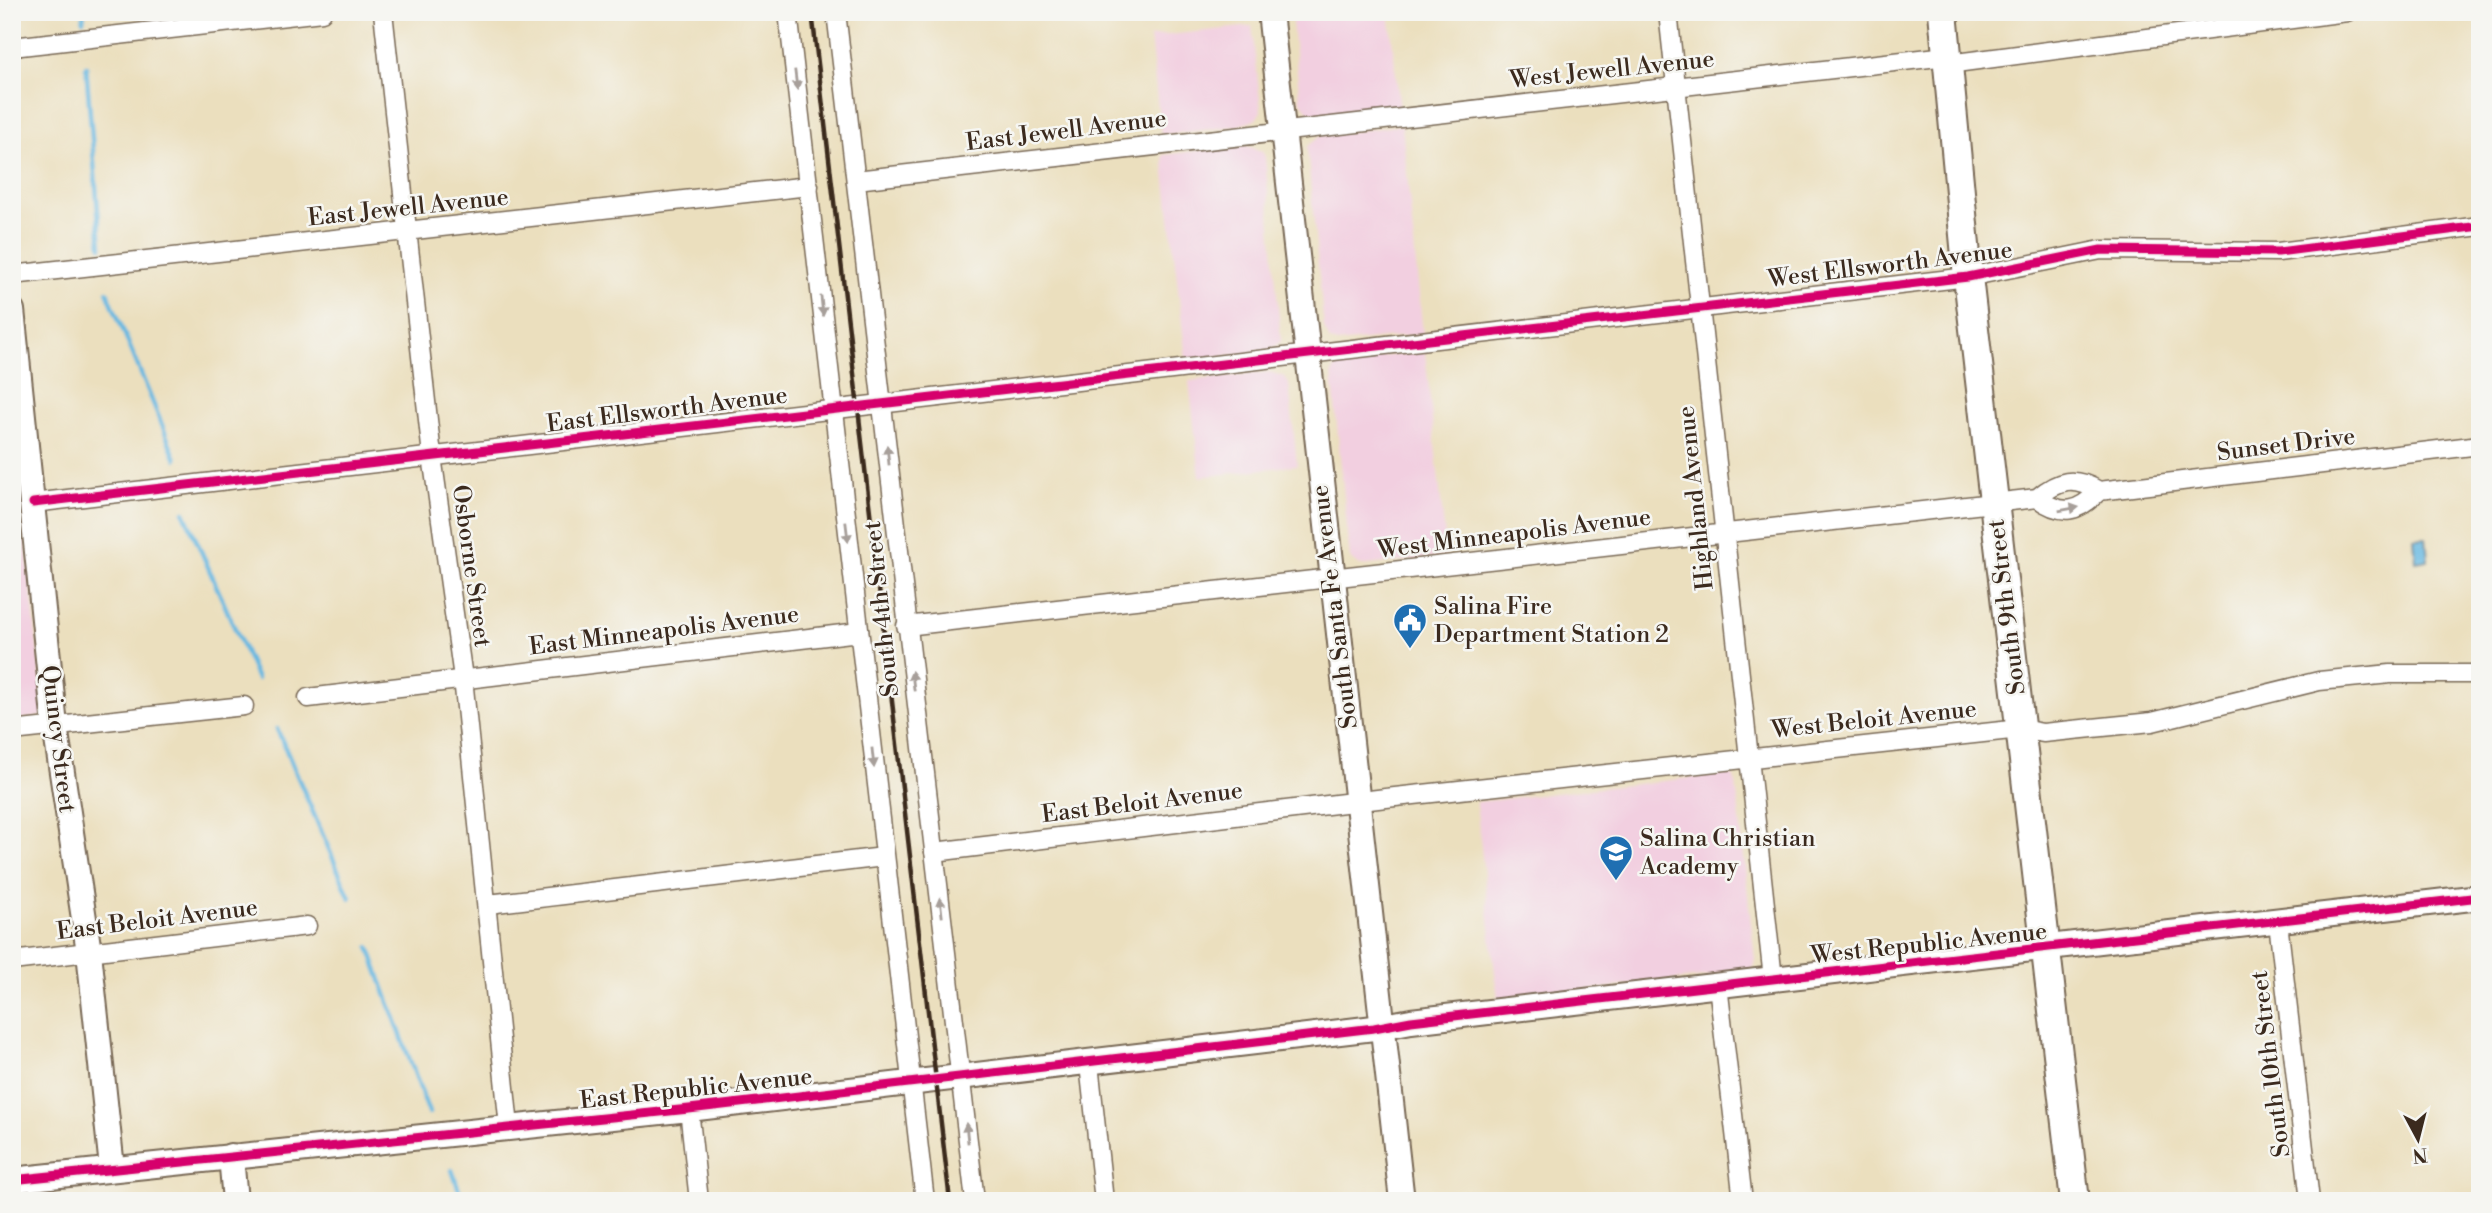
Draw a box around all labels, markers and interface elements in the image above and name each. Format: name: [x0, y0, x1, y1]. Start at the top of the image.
street label: West Jewell Avenue: [1507, 44, 1716, 96]
one-way arrow: [791, 69, 802, 91]
street label: East Jewell Avenue: [964, 104, 1168, 158]
street label: East Jewell Avenue: [306, 183, 510, 233]
street label: West Ellsworth Avenue: [1765, 235, 2014, 295]
one-way arrow: [816, 295, 827, 317]
street label: East Ellsworth Avenue: [545, 380, 789, 440]
street label: Highland Avenue: [1671, 404, 1721, 592]
street label: Sunset Drive: [2215, 422, 2357, 468]
one-way arrow: [883, 444, 894, 466]
street label: Osborne Street: [445, 483, 497, 650]
street label: South Santa Fe Avenue: [1305, 483, 1365, 731]
street label: West Minneapolis Avenue: [1375, 502, 1653, 566]
one-way arrow: [2059, 503, 2081, 514]
street label: South 9th Street: [1981, 517, 2033, 696]
street label: South 4th Street: [858, 519, 906, 698]
one-way arrow: [842, 521, 853, 543]
place label: Salina Fire Department Station 2: [1434, 592, 1669, 650]
street label: East Minneapolis Avenue: [527, 600, 801, 662]
public building icon: Salina Fire Department Station 2: [1391, 601, 1429, 650]
street label: Quincy Street: [34, 664, 82, 815]
one-way arrow: [908, 670, 919, 692]
street label: West Beloit Avenue: [1769, 694, 1978, 746]
one-way arrow: [868, 747, 879, 769]
street label: East Beloit Avenue: [1040, 776, 1245, 830]
place label: Salina Christian Academy: [1639, 824, 1815, 882]
school or university icon: Salina Christian Academy: [1597, 833, 1635, 882]
street label: East Beloit Avenue: [55, 893, 260, 947]
one-way arrow: [935, 896, 946, 918]
street label: West Republic Avenue: [1808, 917, 2049, 971]
street label: South 10th Street: [2245, 968, 2297, 1159]
street label: East Republic Avenue: [578, 1062, 814, 1116]
north arrow: [2384, 1104, 2454, 1174]
one-way arrow: [962, 1122, 973, 1144]
text: N: [2411, 1142, 2429, 1168]

